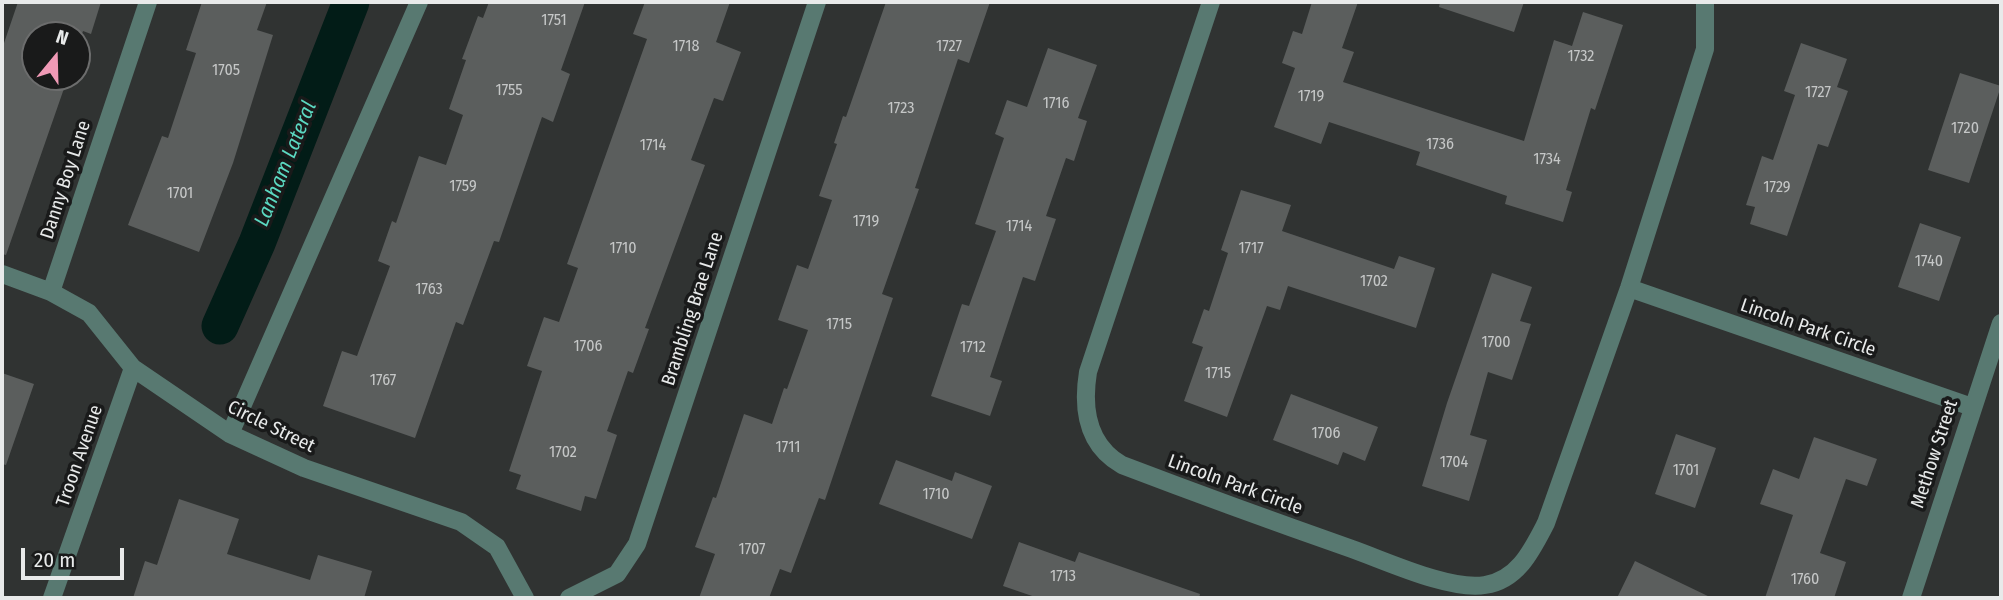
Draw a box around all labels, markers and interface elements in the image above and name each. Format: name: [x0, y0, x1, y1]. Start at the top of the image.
house number: 1751: [541, 11, 567, 31]
north arrow: [21, 21, 91, 91]
text: N: [53, 25, 71, 50]
house number: 1718: [673, 37, 699, 57]
house number: 1727: [936, 37, 962, 57]
house number: 1732: [1568, 47, 1594, 67]
house number: 1705: [212, 61, 240, 81]
house number: 1755: [495, 81, 523, 101]
house number: 1727: [1805, 83, 1831, 103]
house number: 1719: [1298, 87, 1324, 107]
house number: 1716: [1043, 94, 1069, 114]
water label: Lanham Lateral: [249, 98, 323, 230]
house number: 1723: [888, 99, 914, 119]
street label: Danny Boy Lane: [36, 118, 96, 242]
house number: 1720: [1951, 119, 1979, 139]
house number: 1736: [1426, 135, 1454, 155]
house number: 1714: [640, 136, 666, 156]
house number: 1734: [1533, 150, 1561, 170]
house number: 1759: [449, 177, 477, 197]
house number: 1729: [1763, 178, 1791, 198]
house number: 1701: [167, 184, 193, 204]
house number: 1719: [853, 212, 879, 232]
house number: 1714: [1006, 217, 1032, 237]
street label: Brambling Brae Lane: [657, 229, 729, 389]
house number: 1710: [609, 239, 637, 259]
house number: 1717: [1238, 239, 1264, 259]
house number: 1740: [1915, 252, 1943, 272]
house number: 1702: [1360, 272, 1388, 292]
house number: 1763: [415, 280, 443, 300]
street label: Lincoln Park Circle: [1737, 294, 1879, 362]
house number: 1715: [826, 315, 852, 335]
house number: 1700: [1481, 333, 1511, 353]
house number: 1706: [574, 337, 602, 357]
house number: 1712: [960, 338, 986, 358]
house number: 1715: [1205, 364, 1231, 384]
house number: 1767: [370, 371, 396, 391]
street label: Circle Street: [224, 396, 318, 458]
street label: Methow Street: [1907, 397, 1963, 511]
street label: Troon Avenue: [52, 402, 108, 510]
house number: 1706: [1312, 424, 1340, 444]
house number: 1711: [776, 438, 800, 458]
house number: 1702: [549, 443, 577, 463]
street label: Lincoln Park Circle: [1165, 450, 1305, 520]
house number: 1704: [1440, 453, 1468, 473]
house number: 1701: [1673, 461, 1699, 481]
house number: 1710: [922, 485, 950, 505]
scale bar: [24, 534, 128, 578]
house number: 1707: [738, 540, 766, 560]
text: 20 m: [34, 547, 75, 573]
house number: 1713: [1050, 567, 1076, 587]
house number: 1760: [1791, 570, 1819, 590]

